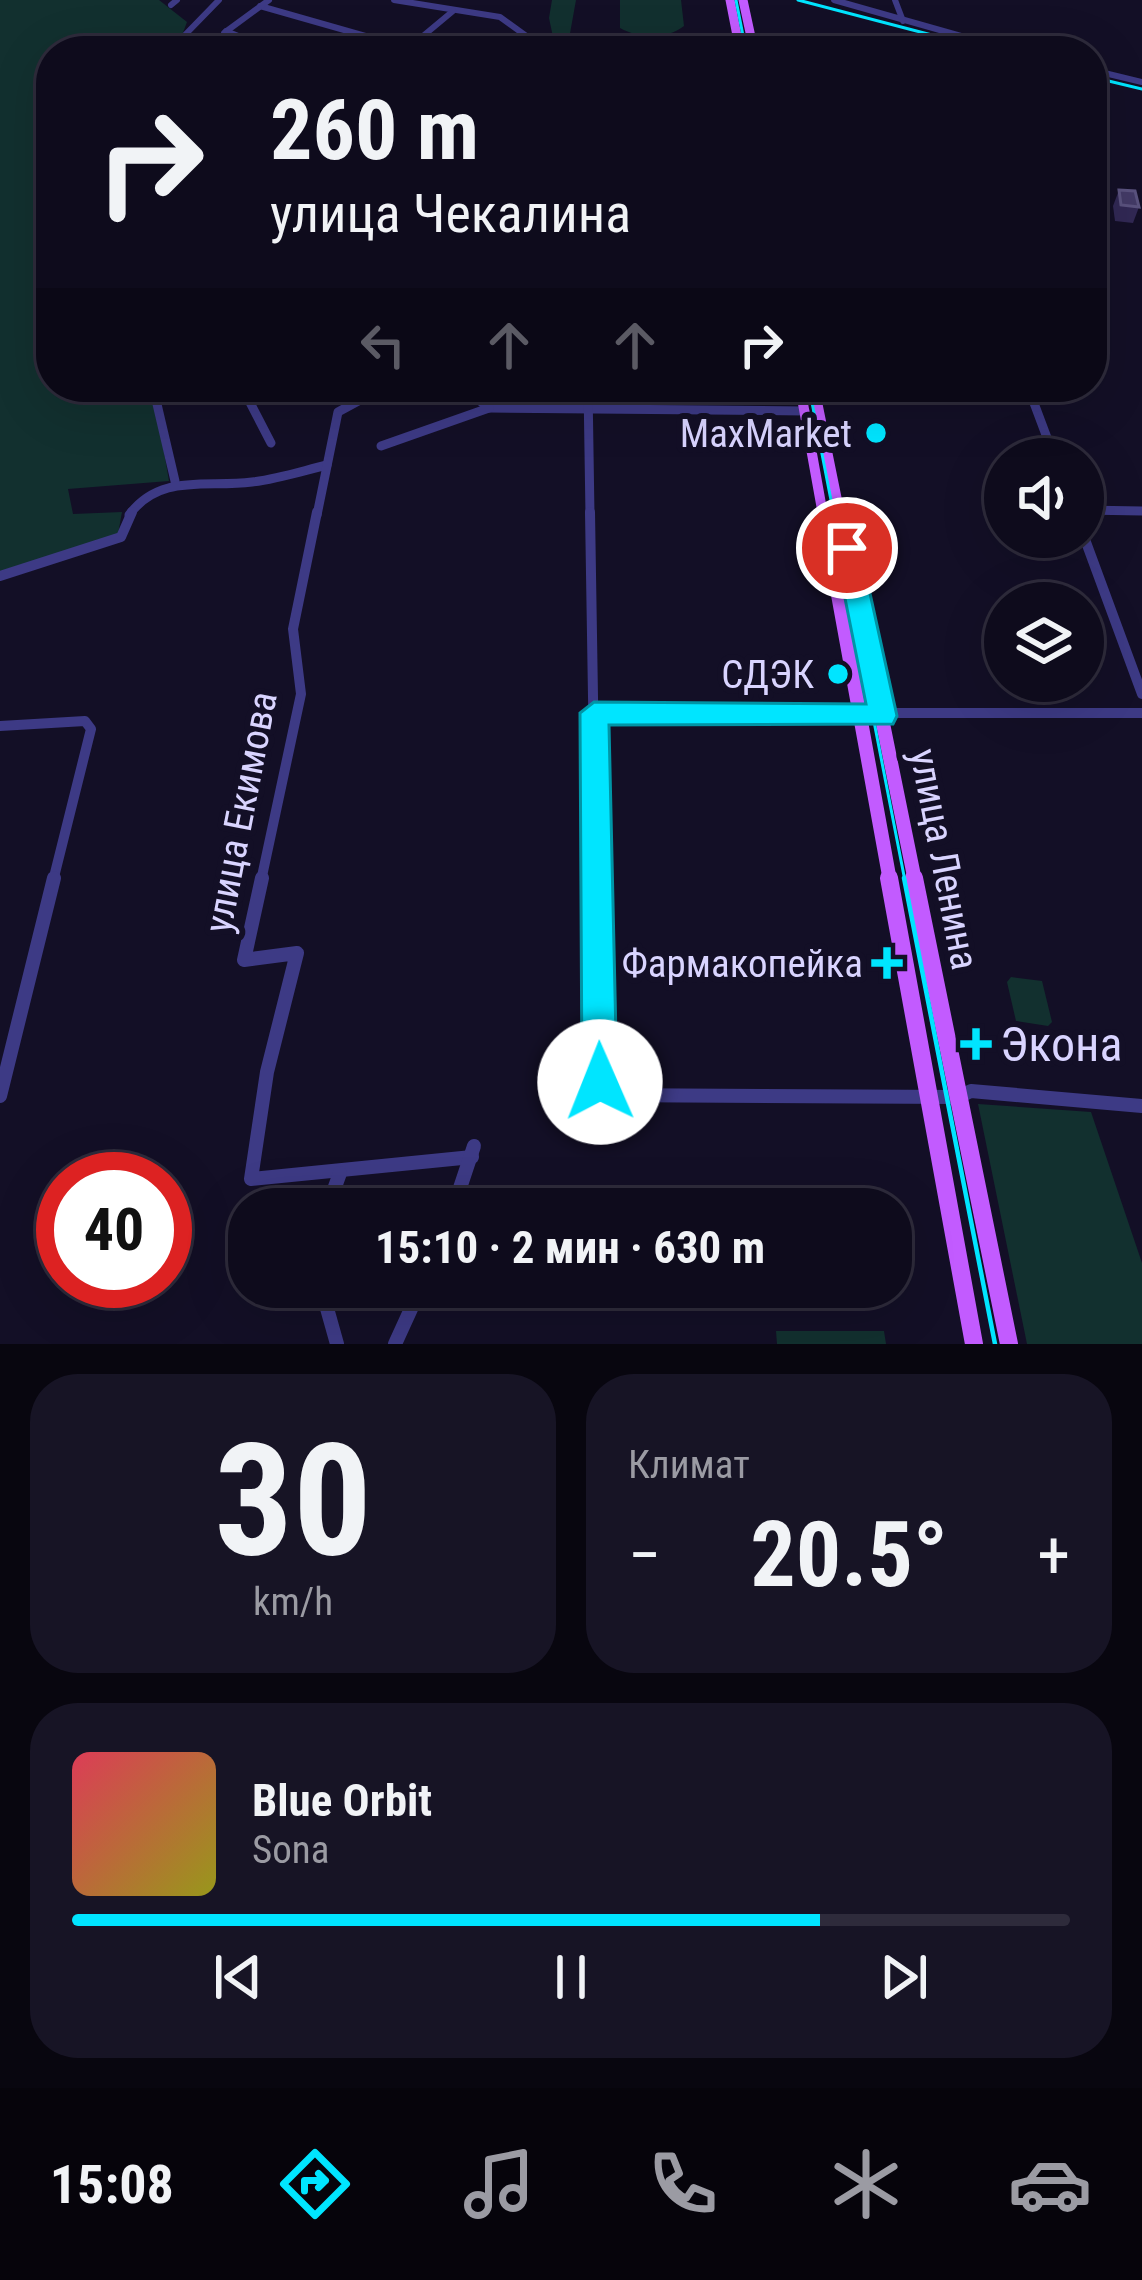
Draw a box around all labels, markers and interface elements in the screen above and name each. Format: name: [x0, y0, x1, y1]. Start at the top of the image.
text: 260 m: [270, 81, 479, 180]
icon: right: [72, 84, 228, 240]
text: улица Чекалина: [270, 182, 631, 245]
icon: left: [350, 312, 416, 378]
icon: ahead: [476, 312, 542, 378]
icon: ahead: [602, 312, 668, 378]
icon: right: [728, 312, 794, 378]
place label: MaxMarket: [680, 411, 852, 457]
marker: MaxMarket: [863, 420, 889, 446]
map controls: [984, 438, 1104, 702]
button: sound: [984, 438, 1104, 558]
pin: [796, 497, 898, 599]
icon: arrive: [814, 515, 880, 581]
button: layers: [984, 582, 1104, 702]
place label: СДЭК: [721, 652, 814, 698]
marker: СДЭК: [825, 661, 851, 687]
street label: улица Екимова: [195, 688, 287, 937]
street label: улица Ленина: [900, 745, 988, 973]
place label: Фармакопейка: [621, 941, 863, 987]
marker: Фармакопейка: [874, 950, 900, 976]
place label: Экона: [1000, 1016, 1122, 1073]
position arrow: [537, 1019, 663, 1145]
marker: Экона: [963, 1031, 989, 1057]
speed limit sign: 40: [36, 1152, 192, 1308]
text: 15:10 · 2 мин · 630 m: [375, 1221, 765, 1274]
text: 30: [214, 1409, 372, 1592]
text: Климат: [628, 1442, 750, 1488]
text: 20.5°: [750, 1503, 948, 1608]
text: −: [628, 1517, 661, 1594]
text: +: [1037, 1517, 1070, 1594]
text: km/h: [253, 1579, 333, 1625]
text: Blue Orbit: [252, 1774, 432, 1827]
text: Sona: [252, 1827, 329, 1873]
icon: previous: [205, 1944, 271, 2010]
icon: pause: [538, 1944, 604, 2010]
icon: next: [871, 1944, 937, 2010]
icon: directions: [273, 2142, 357, 2226]
icon: music: [457, 2142, 541, 2226]
icon: phone: [641, 2142, 725, 2226]
icon: climate: [824, 2142, 908, 2226]
icon: car: [1008, 2142, 1092, 2226]
text: 15:08: [50, 2153, 174, 2216]

